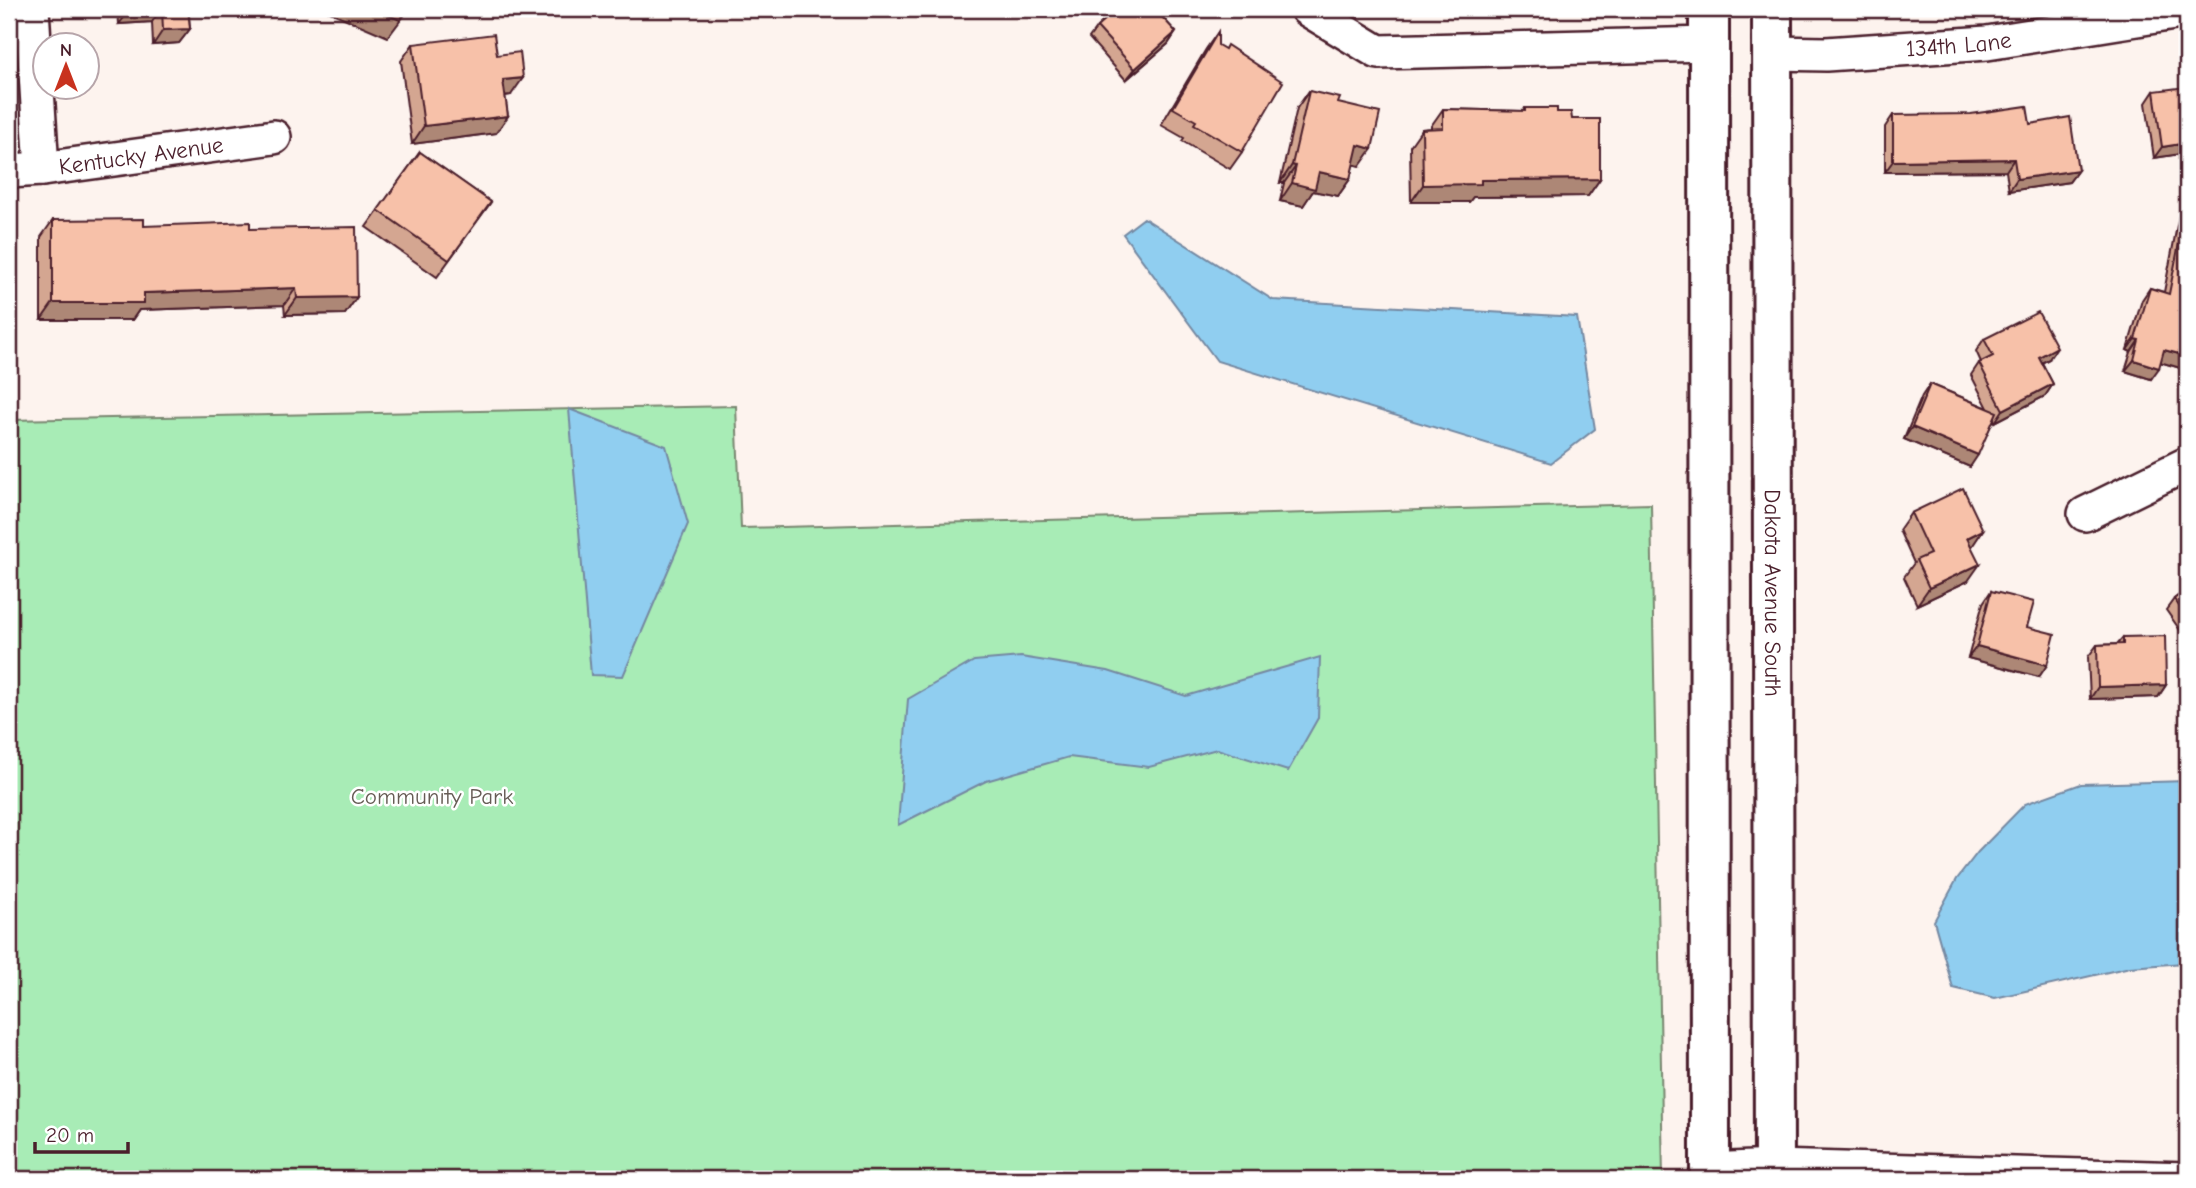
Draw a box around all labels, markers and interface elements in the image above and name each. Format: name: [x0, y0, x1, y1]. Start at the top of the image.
street label: 134th Lane: [1905, 26, 2013, 63]
north arrow: [32, 32, 102, 102]
text: N: [60, 39, 72, 61]
street label: Kentucky Avenue: [57, 131, 225, 181]
street label: Dakota Avenue South: [1759, 489, 1786, 697]
park label: Community Park: [351, 783, 513, 810]
scale bar: [35, 1111, 128, 1155]
text: 20 m: [46, 1123, 94, 1147]

